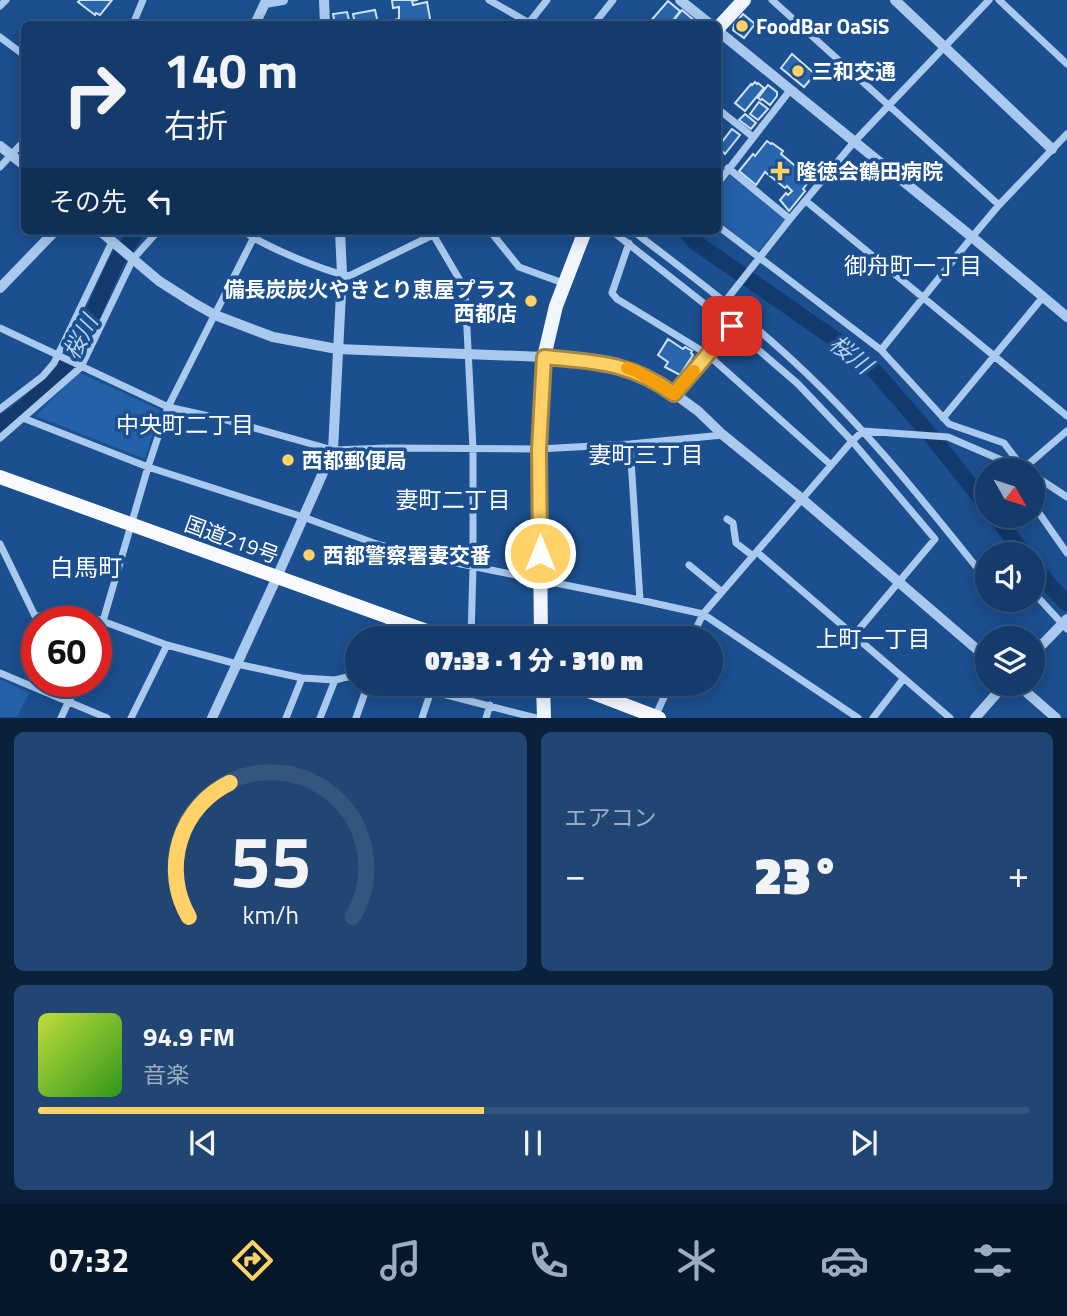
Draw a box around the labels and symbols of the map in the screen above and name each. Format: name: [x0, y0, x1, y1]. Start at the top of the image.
place label: FoodBar OaSiS: [756, 10, 889, 42]
marker: FoodBar OaSiS: [734, 18, 750, 34]
place label: 三和交通: [812, 55, 896, 87]
marker: 三和交通: [790, 63, 806, 79]
place label: 隆徳会鶴田病院: [796, 155, 943, 187]
marker: 隆徳会鶴田病院: [770, 161, 790, 181]
district label: 御舟町一丁目: [844, 248, 982, 283]
place label: 備長炭炭火やきとり恵屋プラス 西都店: [223, 273, 517, 329]
marker: 備長炭炭火やきとり恵屋プラス 西都店: [523, 293, 539, 309]
pin: [702, 296, 762, 356]
water label: 桜川: [54, 306, 108, 366]
water label: 桜川: [822, 326, 882, 384]
district label: 中央町二丁目: [116, 407, 254, 442]
district label: 妻町三丁目: [589, 437, 704, 472]
place label: 西都郵便局: [302, 444, 407, 476]
marker: 西都郵便局: [280, 452, 296, 468]
north arrow: [975, 458, 1045, 528]
district label: 妻町二丁目: [396, 482, 511, 517]
street label: 国道219号: [180, 507, 284, 571]
position arrow: [503, 516, 577, 590]
place label: 西都警察署妻交番: [323, 539, 491, 571]
marker: 西都警察署妻交番: [301, 547, 317, 563]
district label: 白馬町: [50, 549, 122, 585]
speed limit sign: 60: [21, 606, 112, 697]
district label: 上町一丁目: [816, 621, 931, 656]

